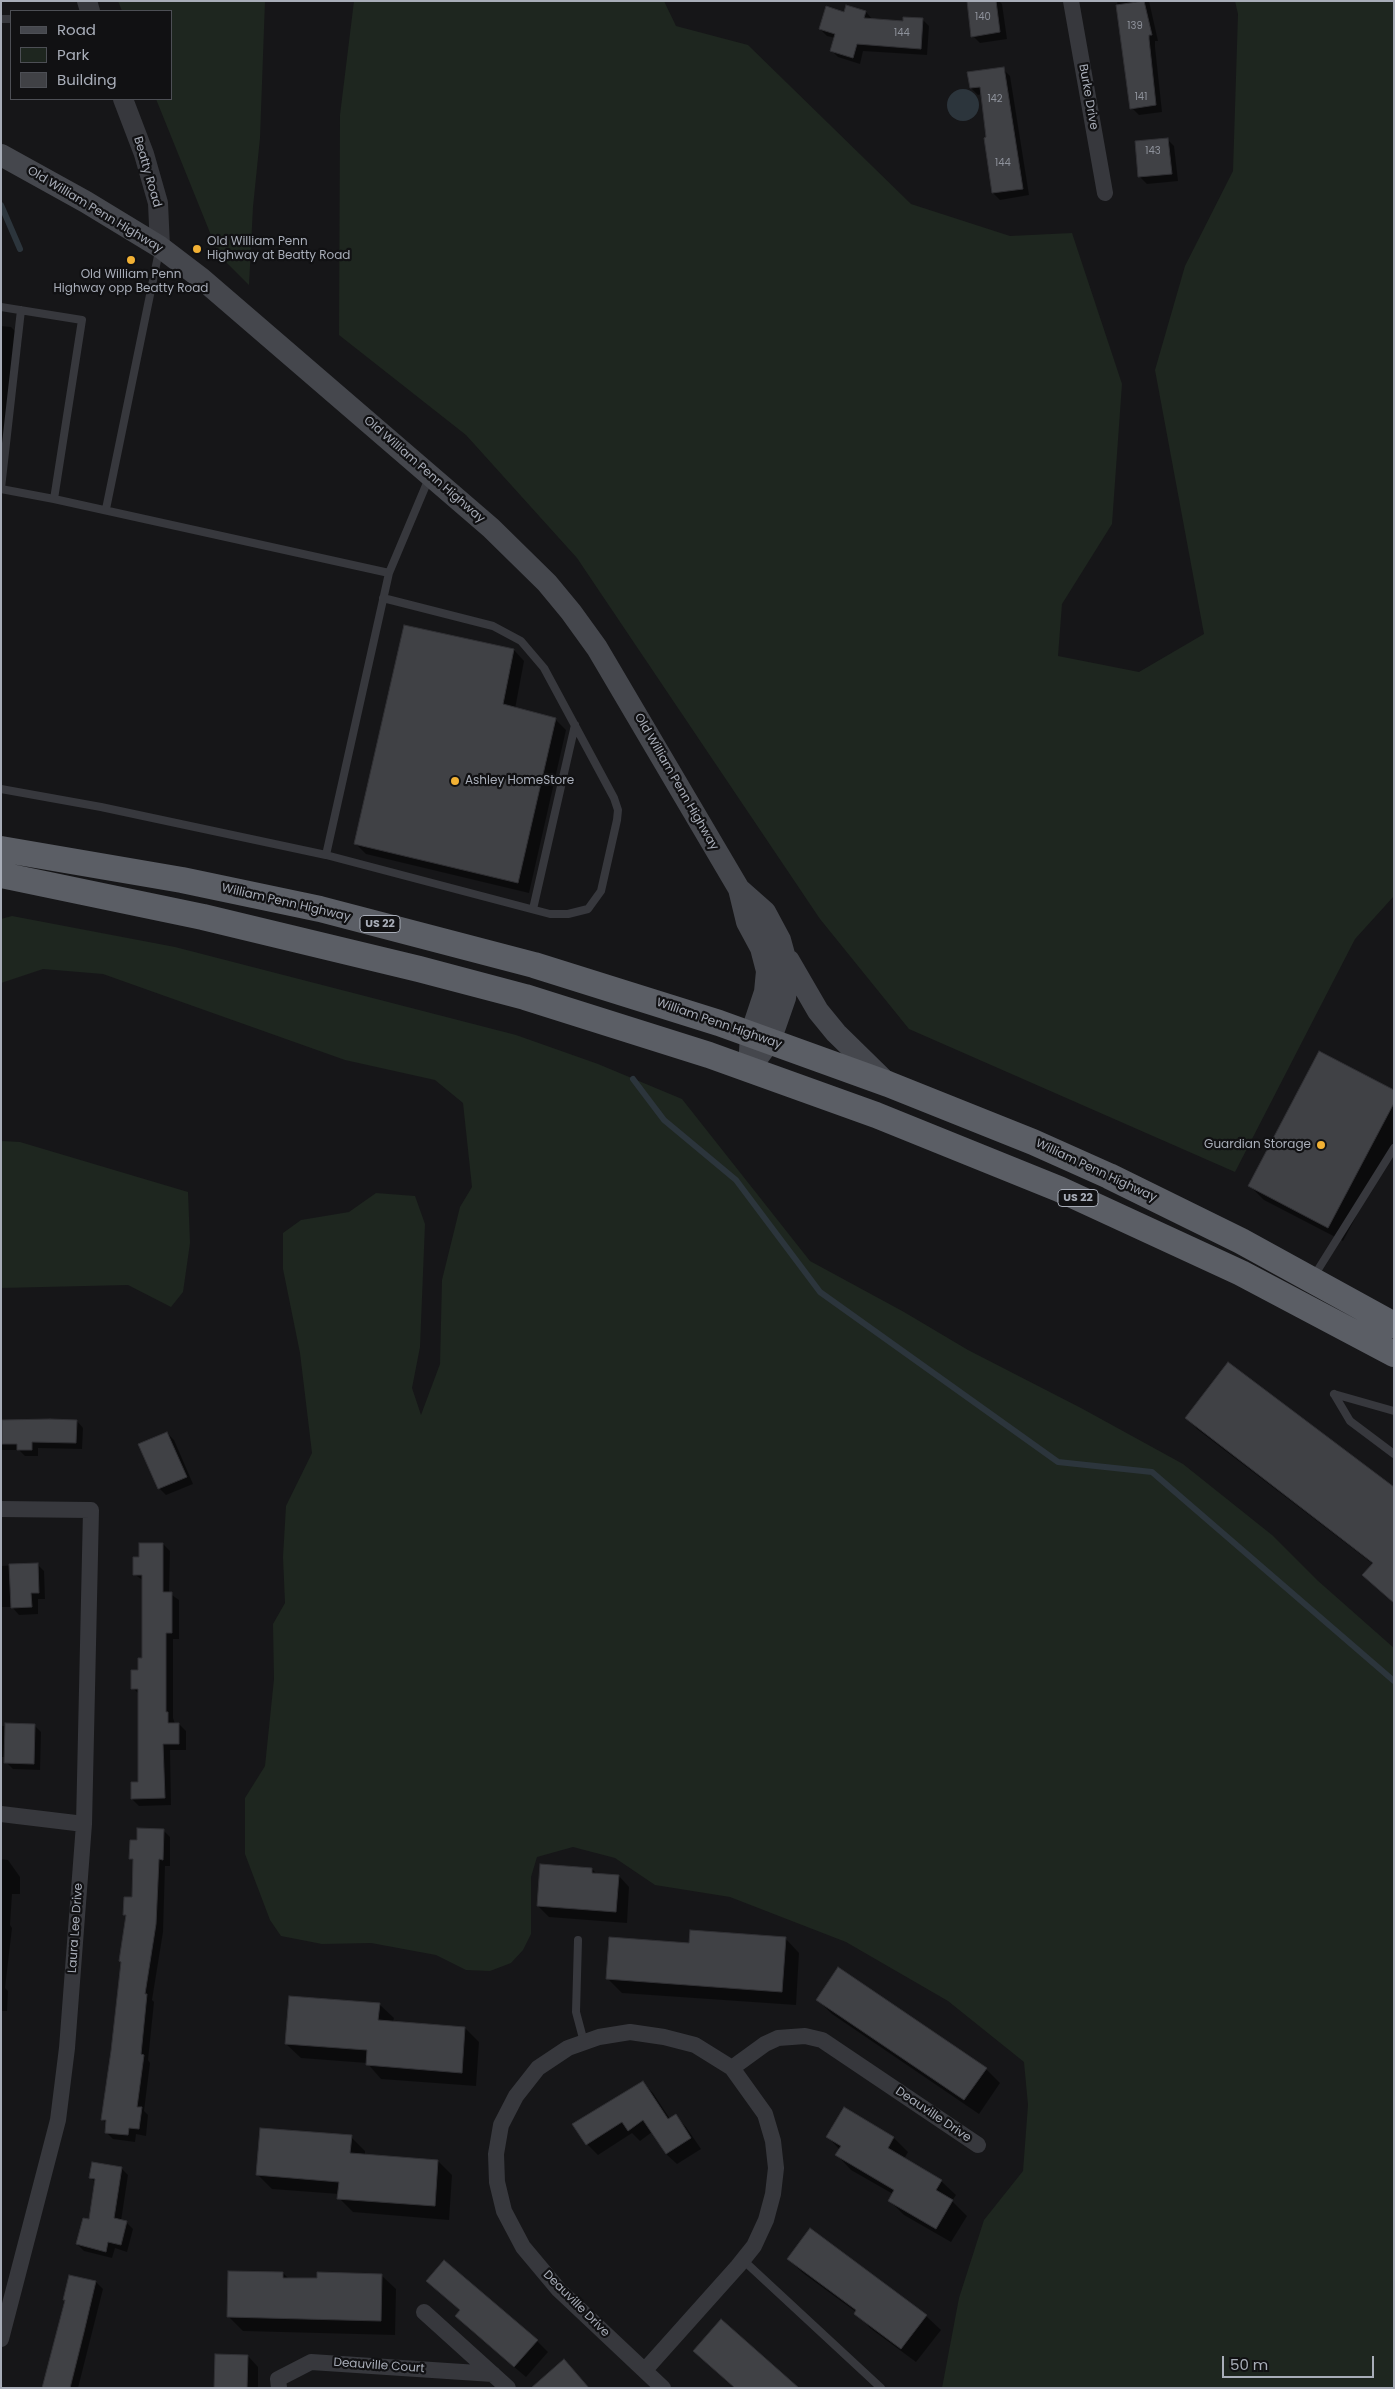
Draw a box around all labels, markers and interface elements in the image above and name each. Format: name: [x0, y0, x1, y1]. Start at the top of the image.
legend: [10, 10, 172, 100]
house number: 140: [975, 11, 991, 23]
text: Road: [57, 19, 96, 40]
house number: 139: [1127, 20, 1143, 32]
house number: 144: [894, 27, 910, 39]
text: Park: [57, 44, 89, 65]
street label: Burke Drive: [1075, 63, 1101, 131]
text: Building: [57, 69, 117, 90]
house number: 141: [1135, 91, 1147, 103]
house number: 142: [987, 93, 1003, 105]
street label: Beatty Road: [130, 135, 164, 209]
house number: 143: [1145, 145, 1161, 157]
house number: 144: [995, 157, 1011, 169]
street label: Old William Penn Highway: [25, 164, 165, 256]
place label: Old William Penn Highway at Beatty Road: [207, 235, 350, 263]
marker: Old William Penn Highway at Beatty Road: [191, 243, 203, 255]
marker: Old William Penn Highway opp Beatty Road: [125, 254, 137, 266]
place label: Old William Penn Highway opp Beatty Road: [54, 268, 208, 296]
street label: Old William Penn Highway: [361, 414, 487, 526]
street label: Old William Penn Highway: [631, 711, 721, 853]
place label: Ashley HomeStore: [465, 774, 574, 788]
marker: Ashley HomeStore: [449, 775, 461, 787]
street label: William Penn Highway: [220, 881, 352, 925]
road number: US 22: [360, 916, 400, 932]
street label: William Penn Highway: [654, 996, 784, 1052]
street label: William Penn Highway: [1033, 1137, 1159, 1205]
place label: Guardian Storage: [1204, 1138, 1311, 1152]
marker: Guardian Storage: [1315, 1139, 1327, 1151]
road number: US 22: [1058, 1190, 1098, 1206]
street label: Laura Lee Drive: [66, 1883, 86, 1973]
street label: Deauville Drive: [892, 2084, 974, 2146]
street label: Deauville Drive: [540, 2268, 612, 2340]
scale bar: [1225, 2346, 1378, 2378]
text: 50 m: [1230, 2354, 1268, 2375]
street label: Deauville Court: [333, 2356, 425, 2376]

